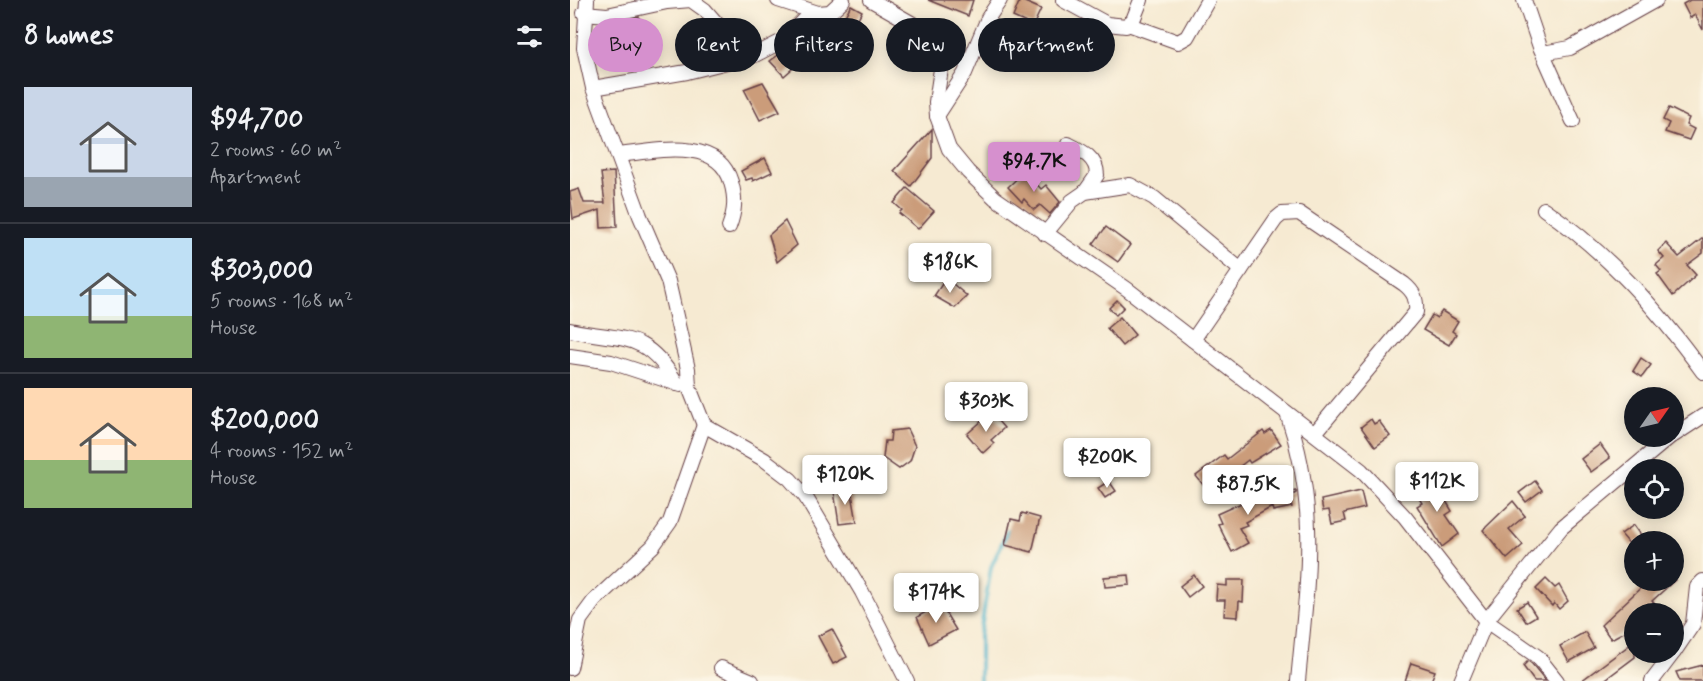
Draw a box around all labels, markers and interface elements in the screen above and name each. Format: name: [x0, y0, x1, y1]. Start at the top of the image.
chip: Buy: [588, 18, 663, 72]
chip: Rent: [675, 18, 762, 72]
chip: Filters: [774, 18, 874, 72]
chip: New: [886, 18, 966, 72]
chip: Apartment: [978, 18, 1115, 72]
text: 8 homes: [24, 19, 114, 53]
icon: filters: [513, 20, 546, 53]
text: $94,700: [210, 103, 303, 137]
icon: home: [72, 111, 144, 183]
text: 2 rooms · 60 m²: [210, 137, 342, 164]
pin: $94.7K: [985, 142, 1083, 193]
text: $94.7K: [1002, 148, 1066, 175]
text: Apartment: [210, 164, 301, 191]
pin: $186K: [908, 243, 992, 294]
text: $186K: [922, 249, 978, 276]
text: $303,000: [210, 254, 313, 288]
icon: home: [72, 262, 144, 334]
text: 5 rooms · 168 m²: [210, 288, 353, 315]
text: House: [210, 315, 257, 342]
pin: $303K: [944, 382, 1028, 433]
north arrow: [1624, 387, 1684, 447]
map controls: [1624, 387, 1684, 663]
text: $303K: [959, 388, 1013, 415]
text: $200,000: [210, 404, 319, 438]
icon: home: [72, 412, 144, 484]
text: 4 rooms · 152 m²: [210, 438, 353, 465]
pin: $200K: [1065, 438, 1149, 489]
text: $200K: [1077, 444, 1137, 471]
pin: $120K: [803, 455, 887, 506]
button: locate: [1624, 459, 1684, 519]
text: $120K: [816, 461, 874, 488]
pin: $112K: [1395, 462, 1479, 513]
text: House: [210, 465, 257, 492]
pin: $87.5K: [1199, 465, 1297, 516]
text: $112K: [1409, 468, 1465, 495]
text: $87.5K: [1216, 471, 1280, 498]
button: +: [1624, 531, 1684, 591]
pin: $174K: [894, 573, 978, 624]
text: $174K: [908, 579, 964, 606]
button: −: [1624, 603, 1684, 663]

